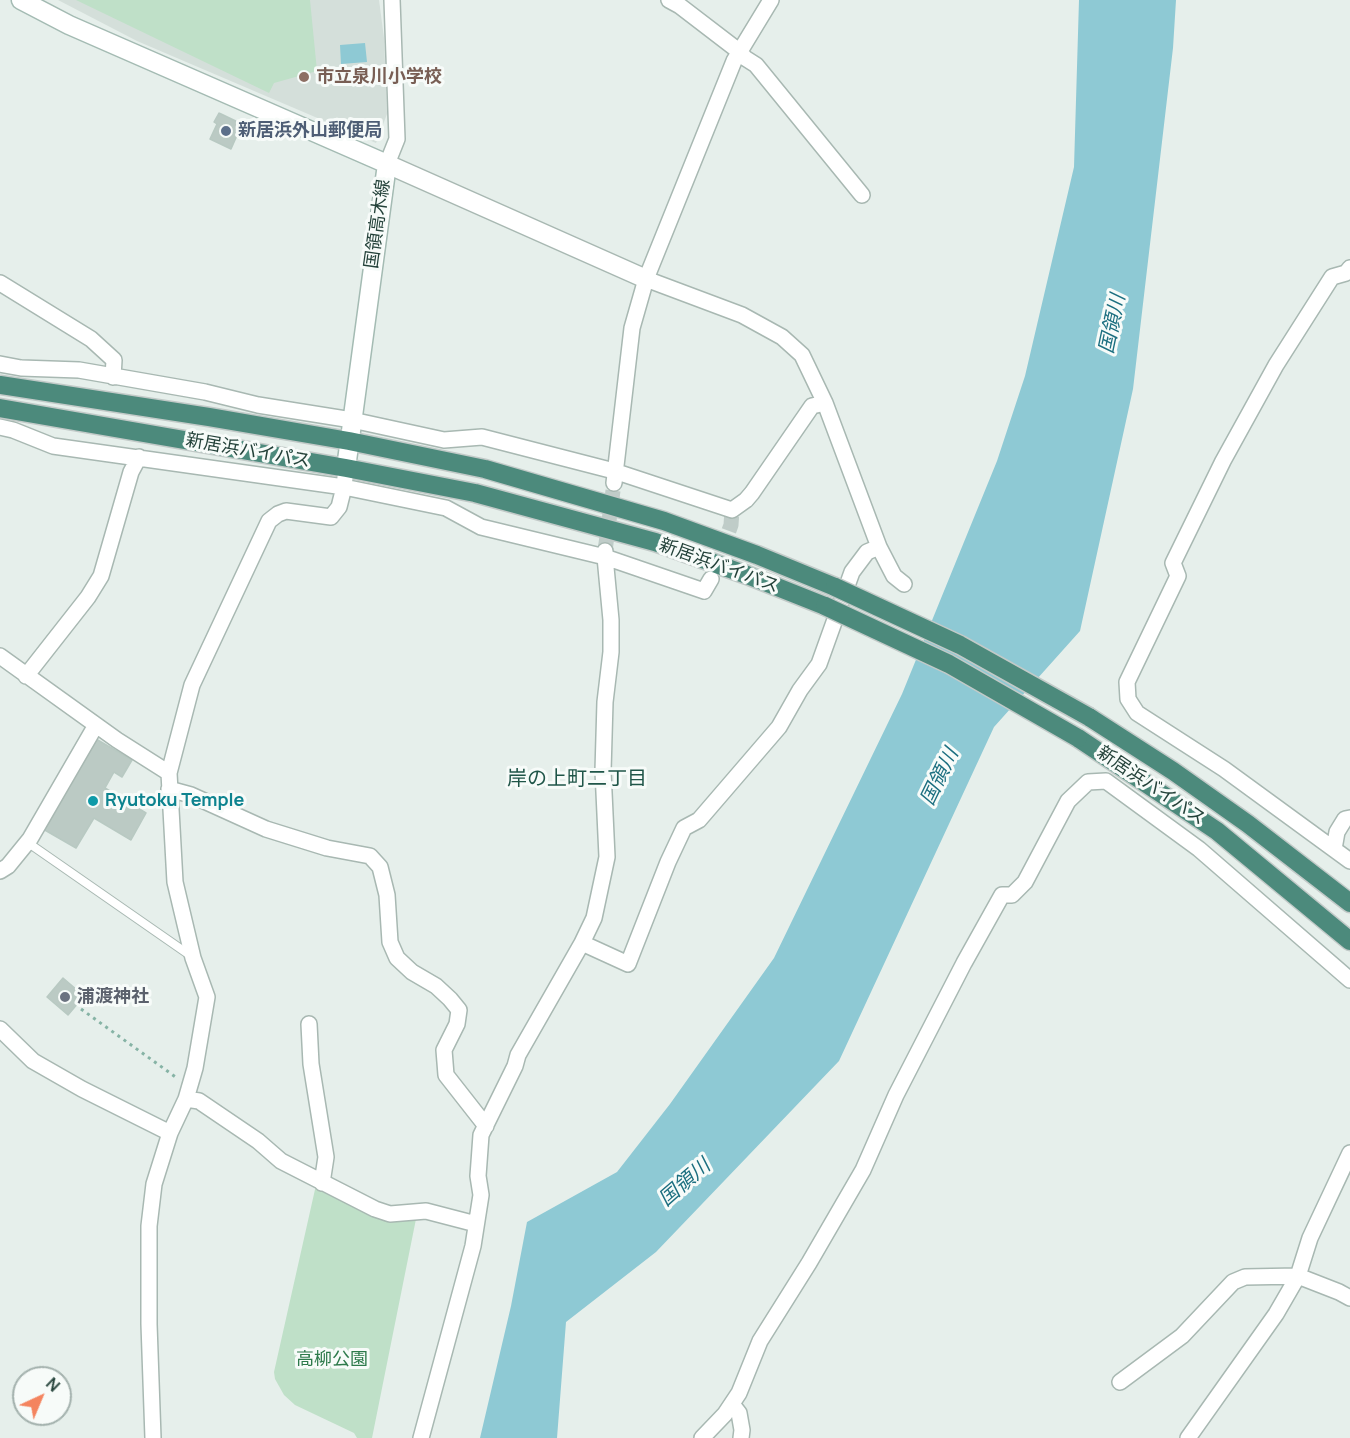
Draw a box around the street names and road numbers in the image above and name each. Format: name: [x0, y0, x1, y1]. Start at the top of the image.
street label: 国領高木線: [361, 178, 395, 270]
street label: 新居浜バイパス: [184, 429, 312, 473]
street label: 新居浜バイパス: [656, 534, 782, 598]
street label: 新居浜バイパス: [1093, 742, 1209, 830]

